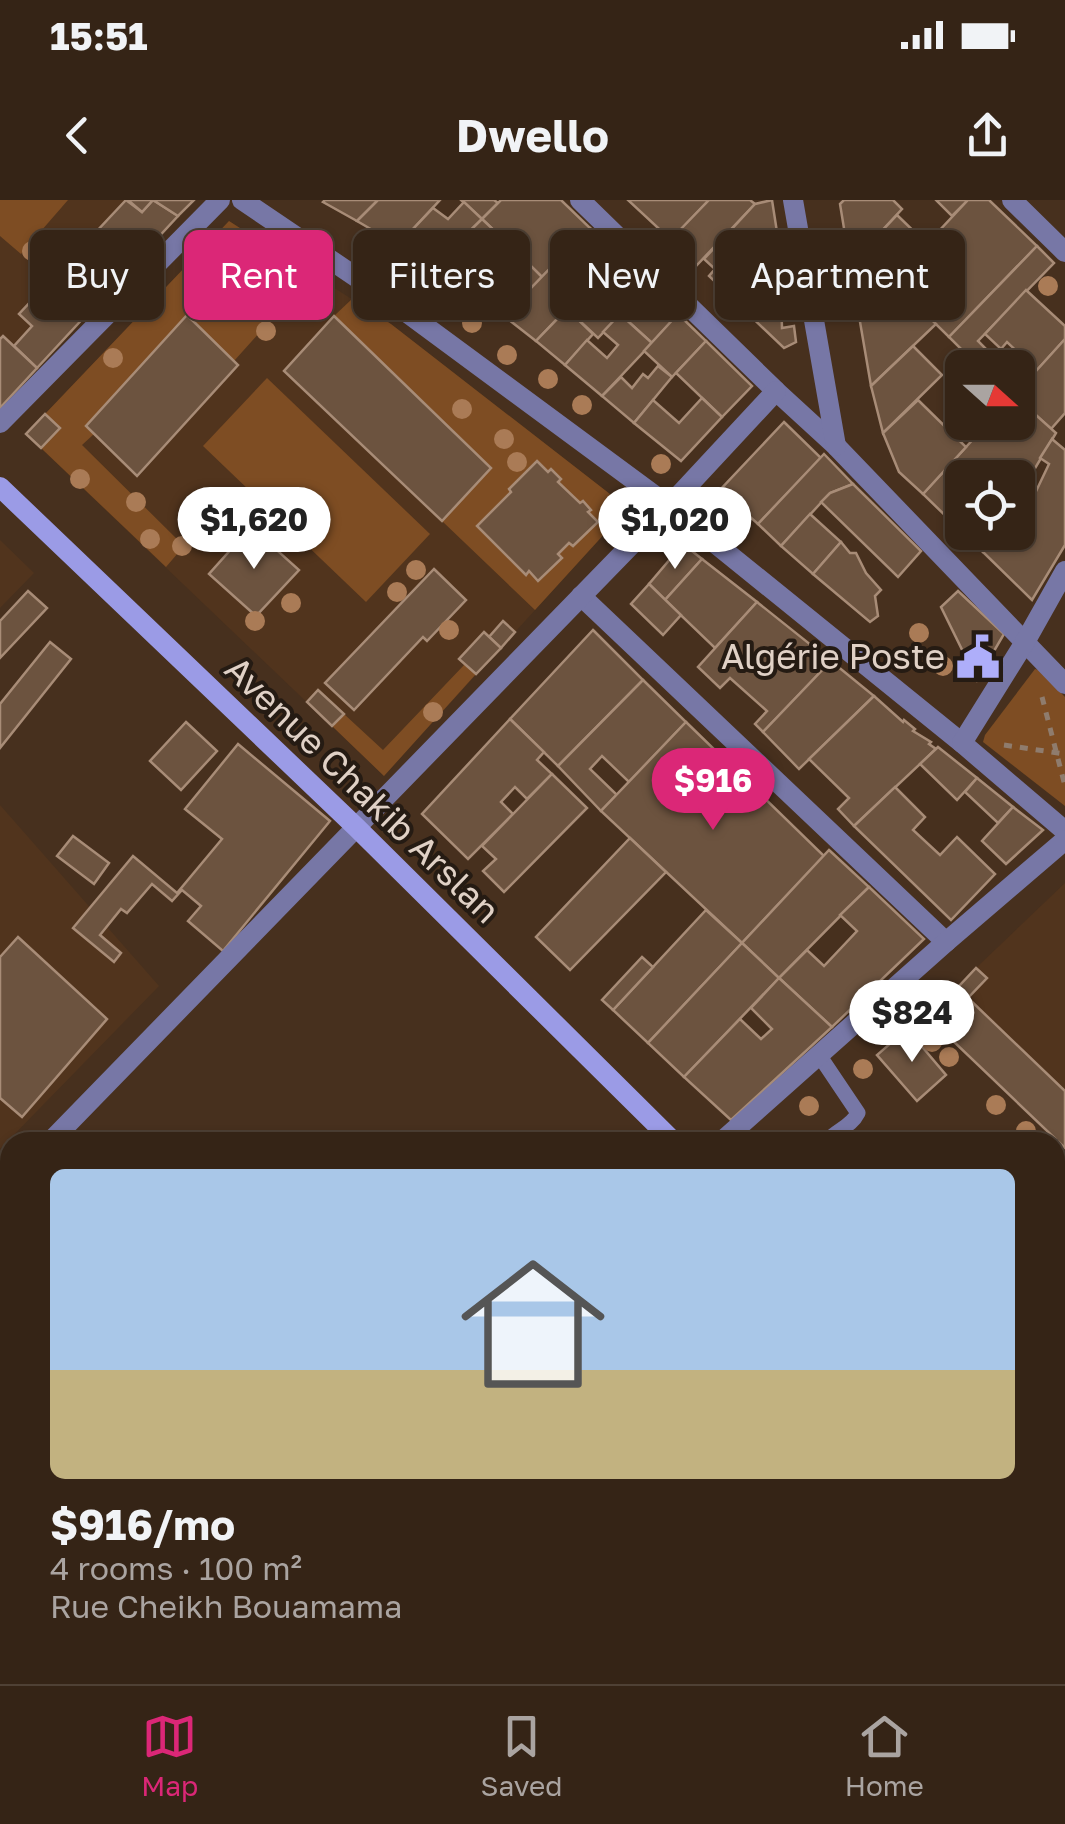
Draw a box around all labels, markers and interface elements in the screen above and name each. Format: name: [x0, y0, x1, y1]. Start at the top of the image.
text: 15:51: [50, 13, 148, 58]
icon: back: [50, 108, 105, 163]
text: Dwello: [456, 108, 609, 162]
icon: share: [960, 108, 1015, 163]
chip: Buy: [30, 230, 164, 320]
chip: Rent: [184, 230, 333, 320]
chip: Filters: [353, 230, 530, 320]
chip: New: [550, 230, 695, 320]
chip: Apartment: [715, 230, 965, 320]
north arrow: [945, 350, 1035, 440]
map controls: [945, 350, 1035, 550]
button: locate: [945, 460, 1035, 550]
pin: $1,620: [173, 487, 335, 572]
pin: $1,020: [594, 487, 756, 572]
text: $1,620: [200, 500, 308, 538]
text: $1,020: [620, 500, 730, 538]
public building icon: Algérie Poste: [954, 633, 1002, 681]
place label: Algérie Poste: [721, 635, 945, 677]
street label: Avenue Chakib Arslan: [217, 647, 509, 931]
pin: $916: [654, 748, 772, 833]
text: $916: [674, 761, 752, 799]
pin: $824: [853, 980, 971, 1065]
text: $824: [871, 993, 953, 1031]
icon: home: [443, 1234, 623, 1414]
text: $916/mo: [50, 1499, 235, 1549]
text: 4 rooms · 100 m²: [50, 1549, 302, 1587]
text: Rue Cheikh Bouamama: [50, 1587, 402, 1625]
tab: Map: [141, 1709, 198, 1802]
tab: Saved: [481, 1709, 562, 1802]
tab: Home: [845, 1709, 924, 1802]

